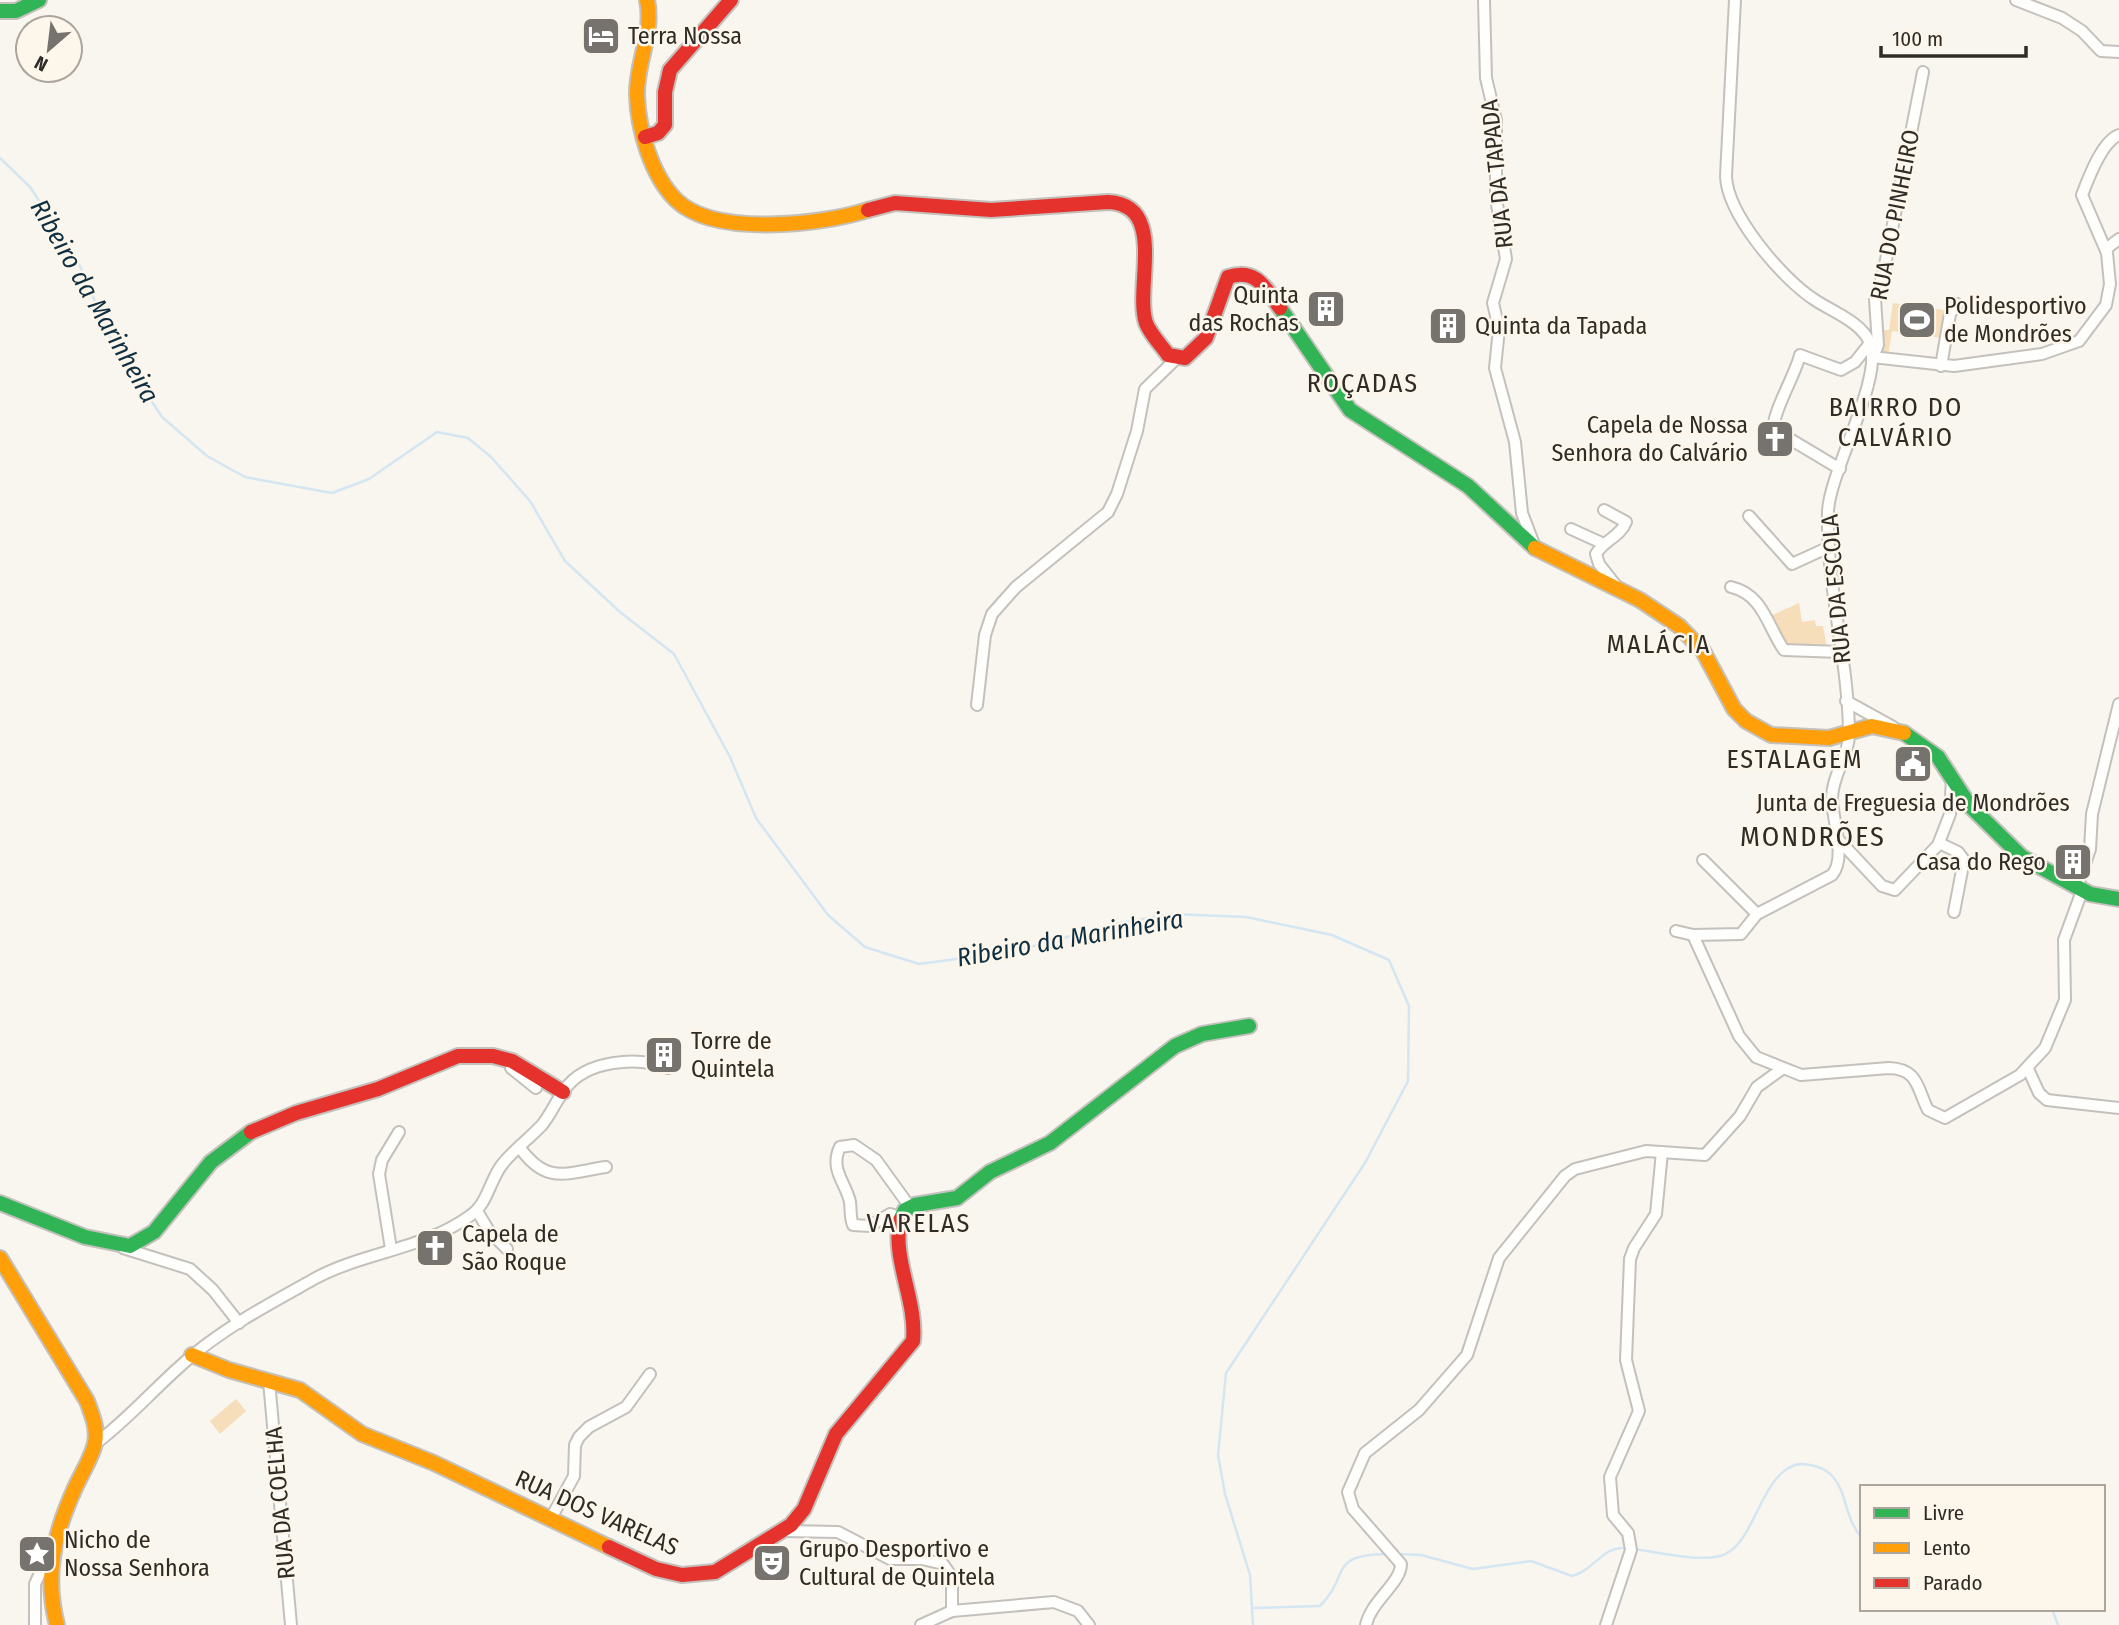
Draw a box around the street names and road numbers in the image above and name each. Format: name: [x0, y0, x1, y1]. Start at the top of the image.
street label: RUA DA TAPADA: [1475, 98, 1519, 250]
street label: RUA DO PINHEIRO: [1865, 127, 1925, 303]
street label: RUA DA ESCOLA: [1815, 513, 1856, 665]
street label: RUA DA COELHA: [259, 1425, 301, 1580]
street label: RUA DOS VARELAS: [511, 1464, 683, 1562]

